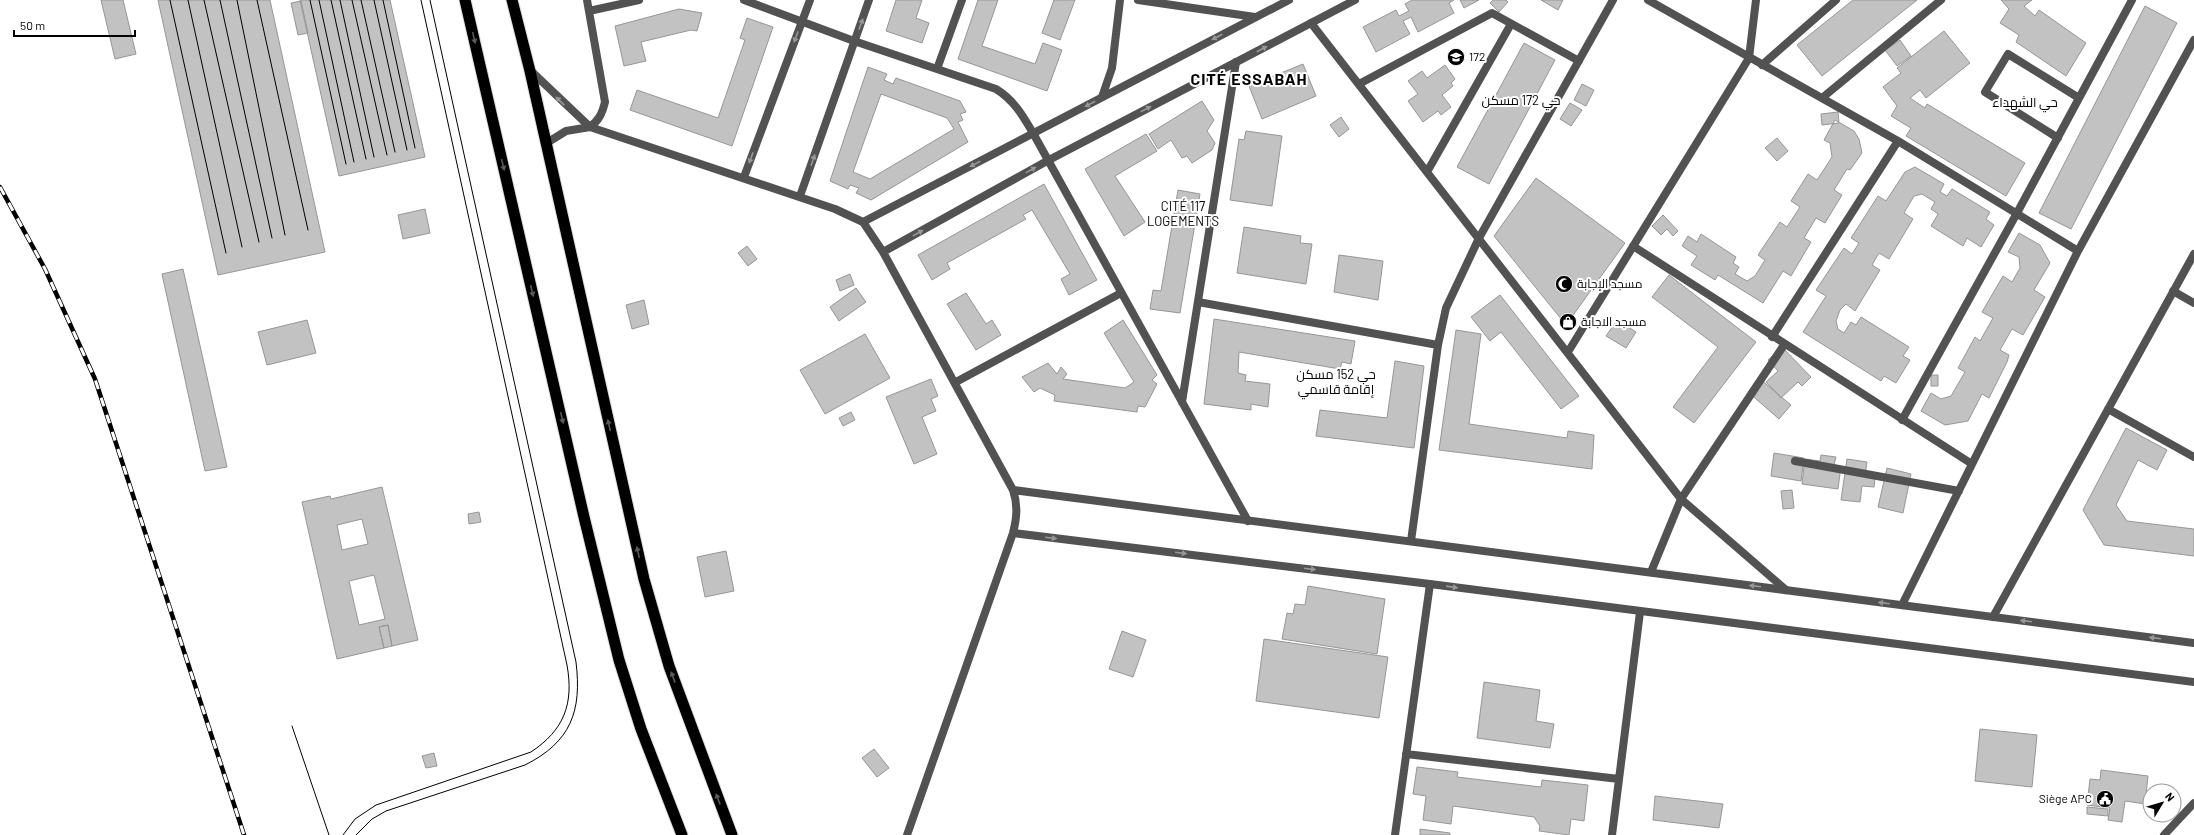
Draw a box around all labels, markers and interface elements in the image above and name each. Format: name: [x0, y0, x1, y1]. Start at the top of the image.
scale bar: [14, 12, 135, 38]
one-way arrow: [858, 17, 864, 29]
text: 50 m: [20, 18, 45, 32]
one-way arrow: [793, 31, 799, 43]
one-way arrow: [471, 32, 477, 44]
one-way arrow: [1212, 34, 1223, 41]
one-way arrow: [1256, 46, 1267, 52]
school or university icon: 172: [1446, 47, 1466, 67]
place label: 172: [1469, 49, 1485, 63]
district label: CITÉ ESSABAH: [1190, 69, 1308, 88]
district label: حي 172 مسكن: [1482, 92, 1560, 111]
district label: حي الشهداء: [1992, 94, 2058, 113]
one-way arrow: [556, 97, 565, 106]
one-way arrow: [1084, 101, 1096, 107]
one-way arrow: [1141, 106, 1152, 113]
one-way arrow: [747, 153, 753, 165]
one-way arrow: [810, 153, 816, 165]
one-way arrow: [501, 159, 507, 171]
one-way arrow: [969, 161, 980, 167]
one-way arrow: [1026, 167, 1037, 173]
district label: CITÉ 117 LOGEMENTS: [1147, 198, 1219, 229]
one-way arrow: [912, 229, 923, 236]
mosque icon: مسجد الإجابة: [1554, 274, 1574, 294]
place label: مسجد الإجابة: [1577, 276, 1642, 291]
one-way arrow: [530, 285, 536, 298]
shop icon: مسجد الاجابة: [1558, 312, 1578, 332]
place label: مسجد الاجابة: [1581, 314, 1646, 329]
district label: حي 152 مسكن إقامة قاسمي: [1296, 366, 1376, 400]
one-way arrow: [559, 412, 565, 424]
one-way arrow: [606, 419, 612, 431]
one-way arrow: [1045, 534, 1058, 541]
one-way arrow: [634, 546, 640, 558]
one-way arrow: [1174, 550, 1187, 556]
one-way arrow: [1304, 566, 1316, 572]
one-way arrow: [1749, 583, 1761, 589]
one-way arrow: [1446, 584, 1459, 590]
one-way arrow: [1878, 599, 1890, 606]
one-way arrow: [2020, 618, 2032, 624]
one-way arrow: [2149, 635, 2161, 641]
one-way arrow: [669, 670, 675, 682]
north arrow: [2142, 783, 2182, 823]
public building icon: Siège APC: [2095, 789, 2115, 809]
text: N: [2163, 790, 2178, 803]
place label: Siège APC: [2039, 791, 2092, 805]
one-way arrow: [715, 792, 721, 804]

